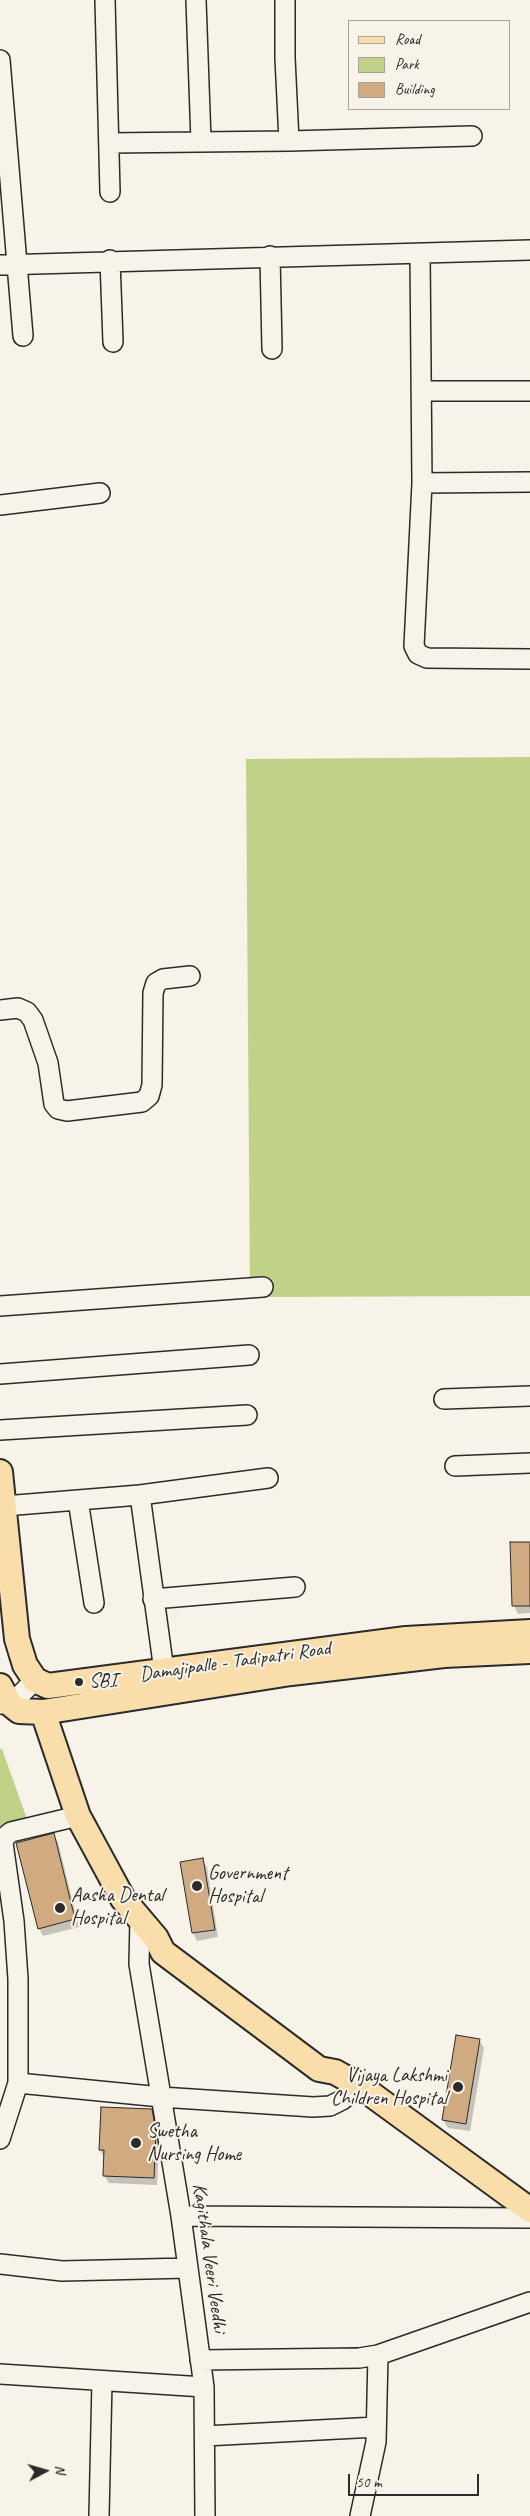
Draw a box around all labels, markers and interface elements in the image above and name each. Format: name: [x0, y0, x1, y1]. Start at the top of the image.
legend: [348, 20, 510, 110]
text: Road: [395, 30, 420, 49]
text: Park: [395, 55, 419, 74]
text: Building: [395, 80, 434, 99]
street label: Damajipalle - Tadipatri Road: [138, 1637, 332, 1687]
place label: SBI: [89, 1670, 117, 1694]
marker: SBI: [73, 1676, 85, 1688]
place label: Government Hospital: [208, 1862, 288, 1909]
marker: Government Hospital: [190, 1879, 204, 1893]
place label: Aasha Dental Hospital: [71, 1884, 164, 1931]
marker: Aasha Dental Hospital: [53, 1901, 67, 1915]
place label: Vijaya Lakshmi Children Hospital: [331, 2064, 447, 2111]
marker: Vijaya Lakshmi Children Hospital: [451, 2080, 465, 2094]
place label: Swetha Nursing Home: [147, 2120, 241, 2167]
marker: Swetha Nursing Home: [129, 2136, 143, 2150]
street label: Kagithala Veeri Veedhi: [187, 2182, 231, 2334]
north arrow: [20, 2446, 70, 2496]
text: N: [52, 2464, 69, 2475]
scale bar: [350, 2464, 481, 2496]
text: 50 m: [356, 2473, 382, 2492]

